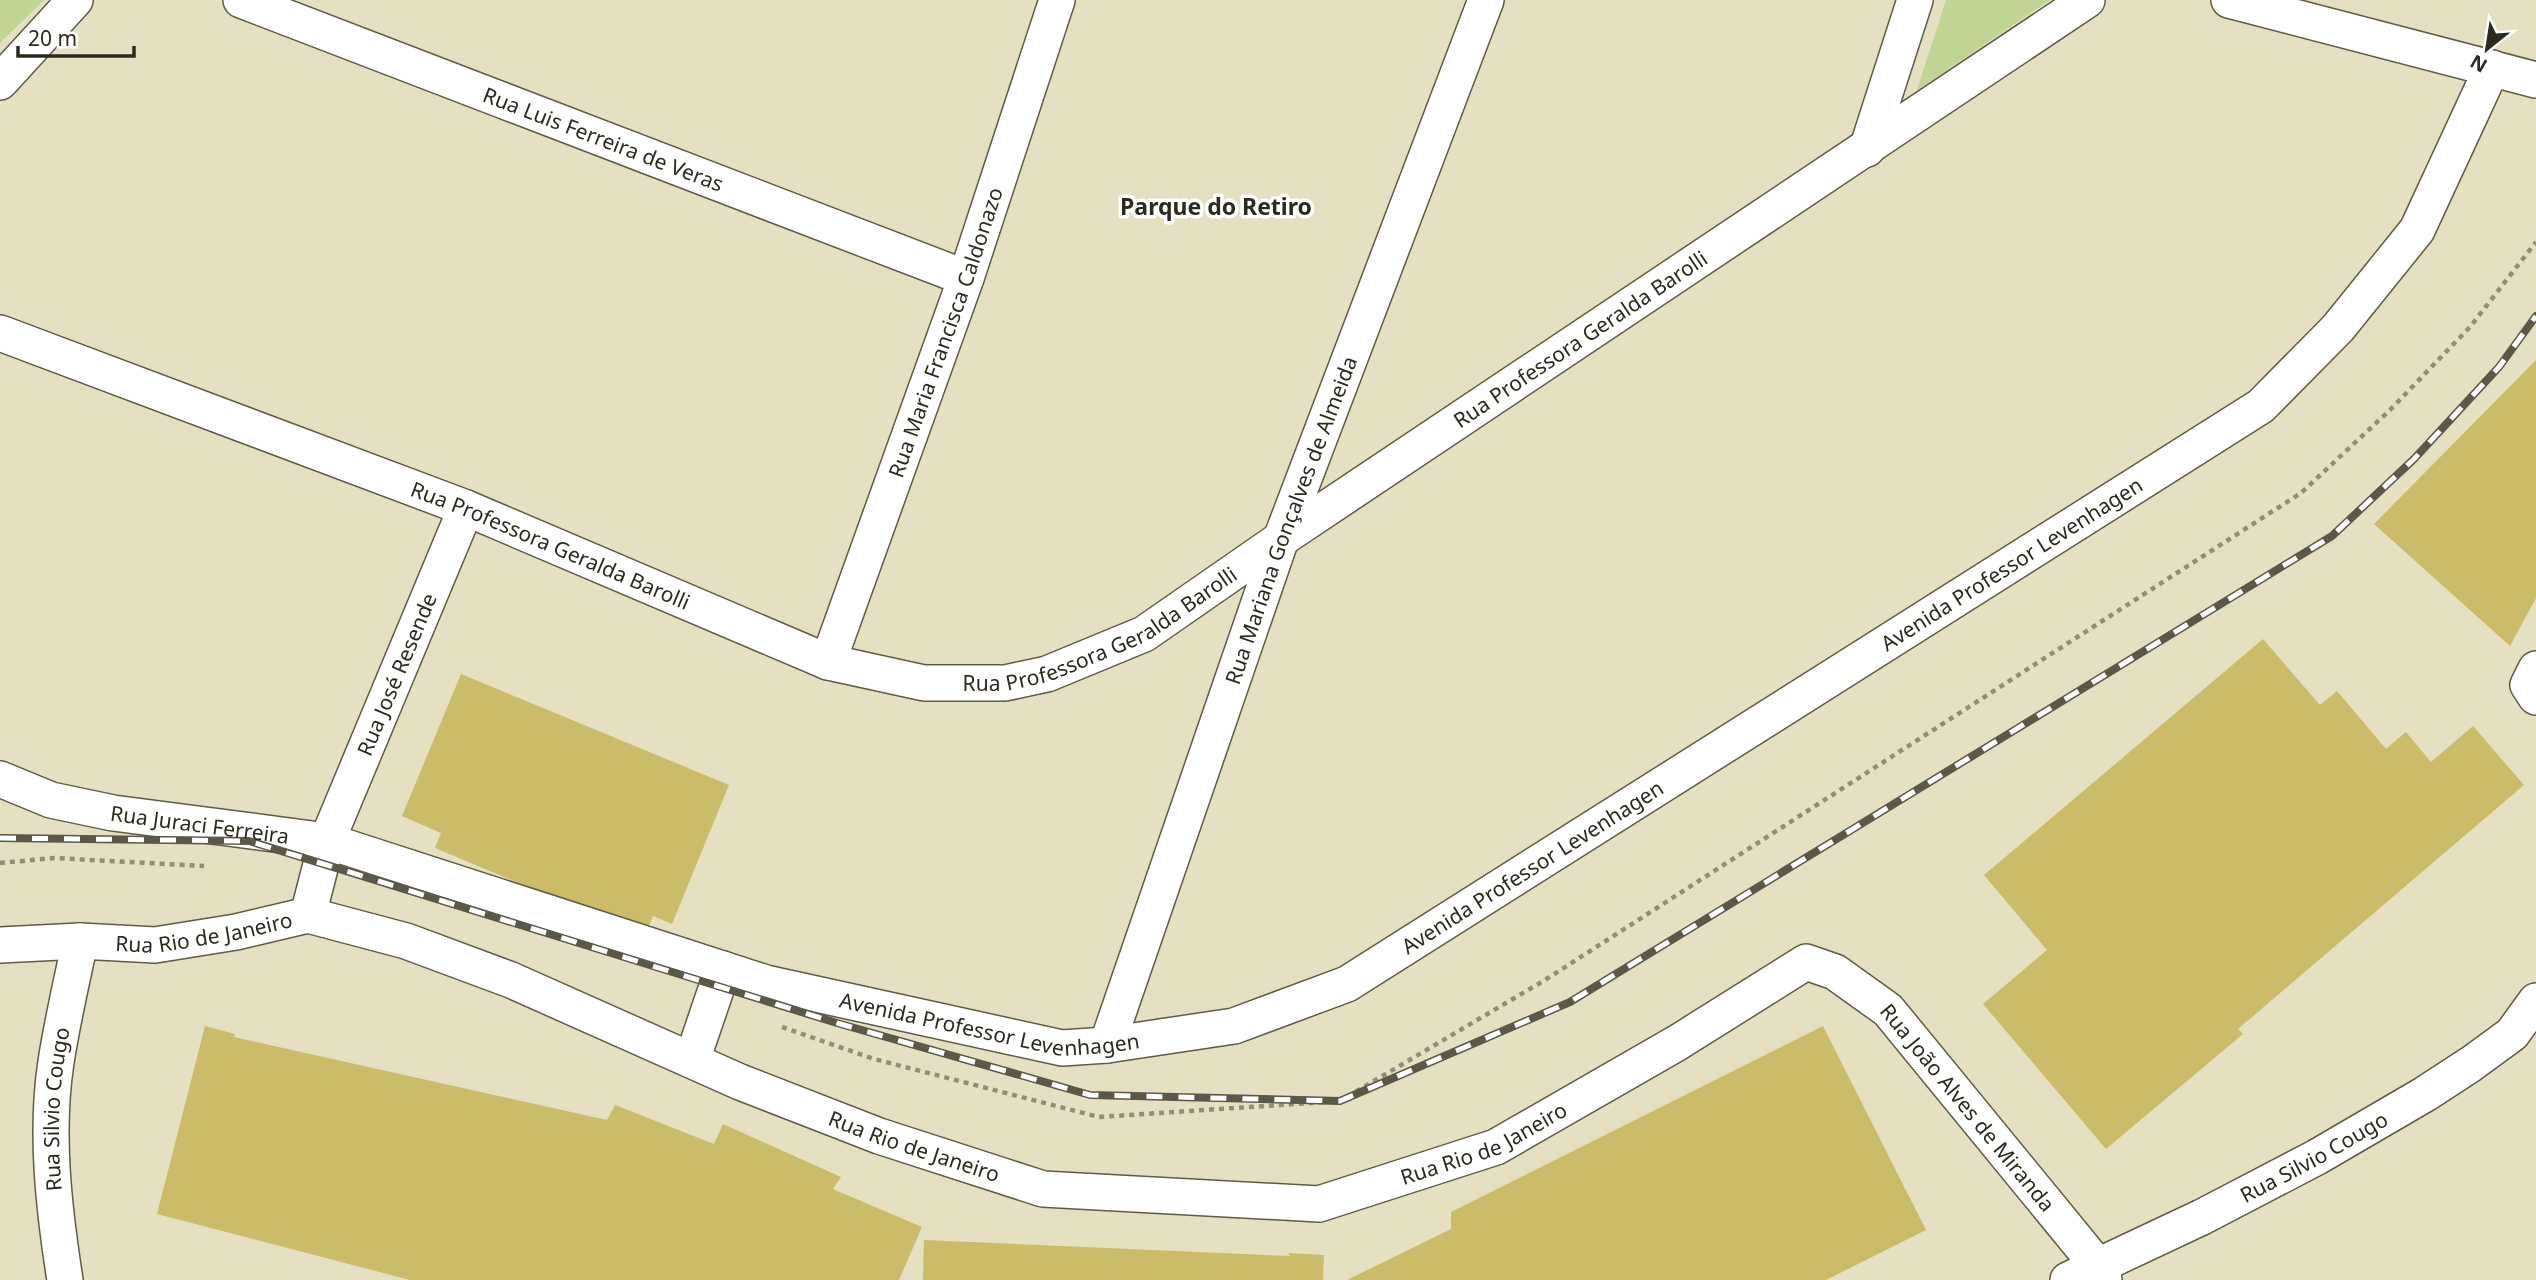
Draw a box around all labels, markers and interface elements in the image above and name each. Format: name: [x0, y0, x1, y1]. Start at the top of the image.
scale bar: [18, 14, 133, 58]
north arrow: [2452, 14, 2522, 84]
text: 20 m: [28, 24, 77, 52]
text: N: [2465, 49, 2492, 79]
street label: Rua Luis Ferreira de Veras: [479, 80, 727, 198]
street label: Rua Maria Francisca Caldonazo: [881, 183, 1009, 481]
district label: Parque do Retiro: [1120, 190, 1312, 222]
street label: Rua Professora Geralda Barolli: [1448, 244, 1713, 434]
street label: Rua Mariana Gonçalves de Almeida: [1218, 352, 1363, 688]
street label: Avenida Professor Levenhagen: [1875, 471, 2148, 657]
street label: Rua Professora Geralda Barolli: [407, 475, 694, 616]
street label: Rua Professora Geralda Barolli: [963, 560, 1242, 697]
street label: Rua José Resende: [350, 589, 443, 760]
street label: Avenida Professor Levenhagen: [1396, 774, 1669, 960]
street label: Rua Juraci Ferreira: [109, 799, 291, 850]
street label: Rua Rio de Janeiro: [115, 905, 295, 959]
street label: Avenida Professor Levenhagen: [837, 986, 1141, 1062]
street label: Rua João Alves de Miranda: [1874, 998, 2061, 1217]
street label: Rua Silvio Cougo: [37, 1025, 76, 1192]
street label: Rua Rio de Janeiro: [1397, 1095, 1572, 1191]
street label: Rua Rio de Janeiro: [825, 1104, 1003, 1188]
street label: Rua Silvio Cougo: [2235, 1105, 2393, 1209]

